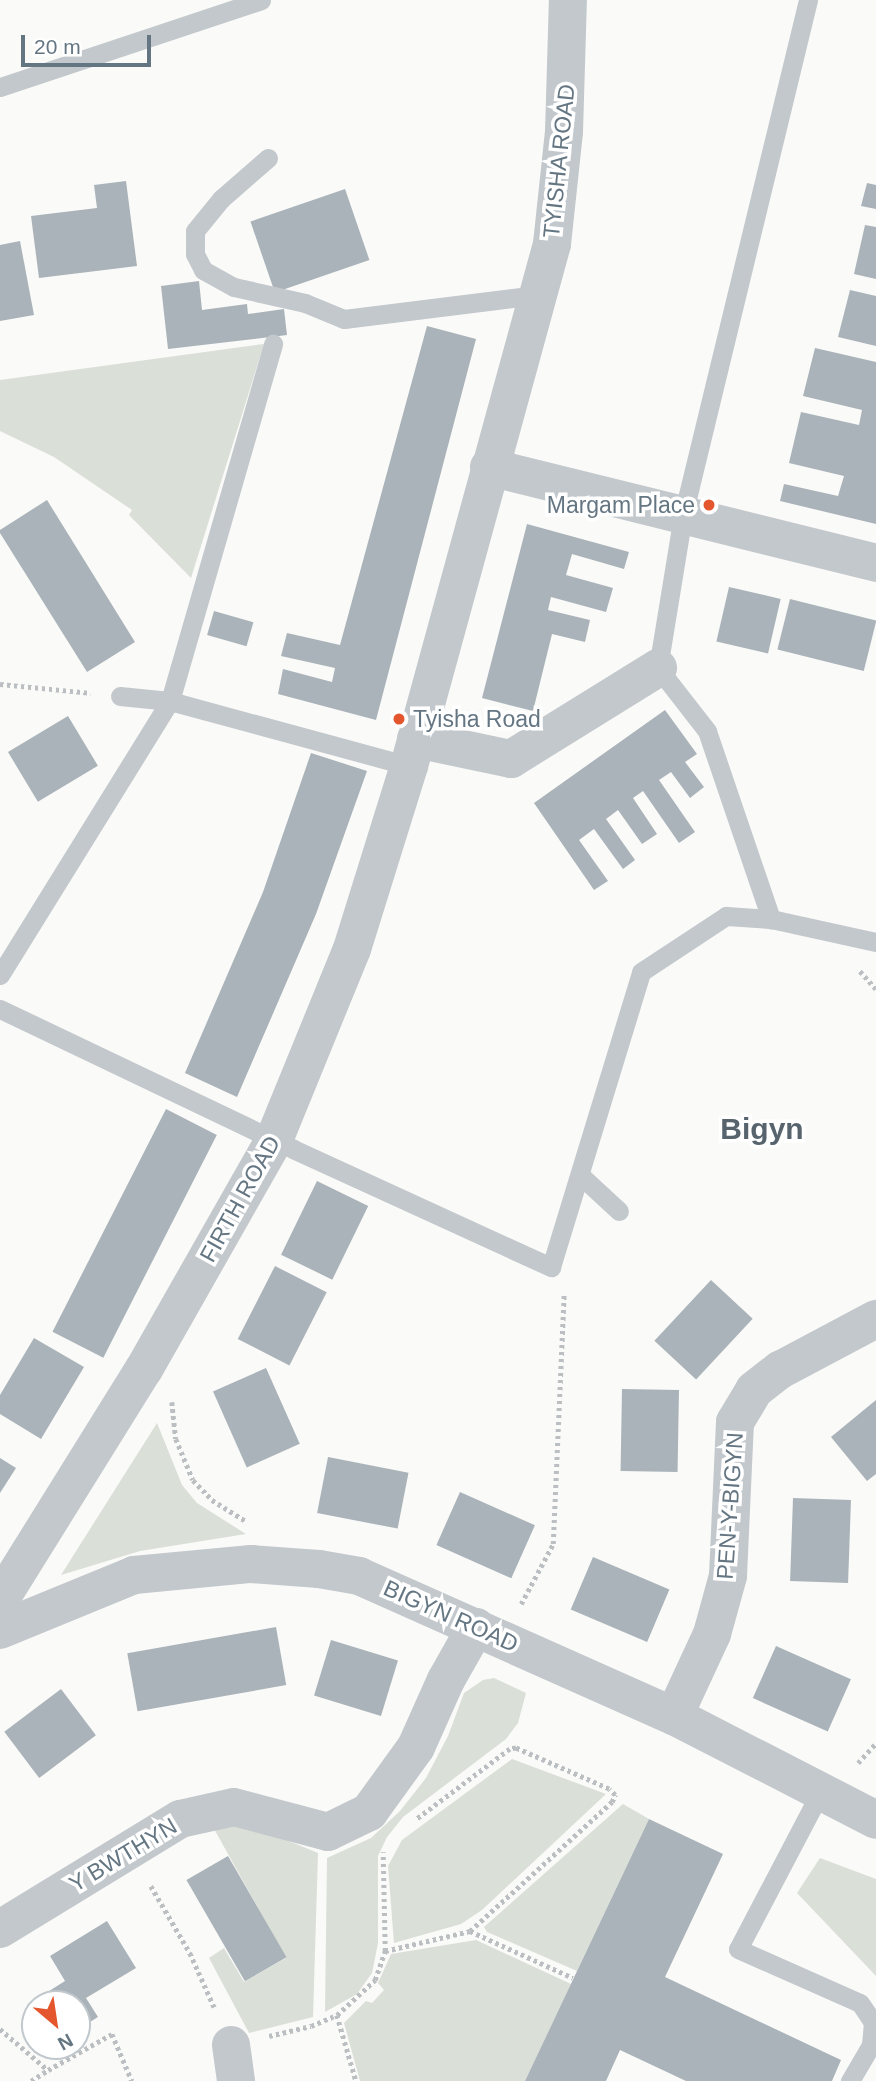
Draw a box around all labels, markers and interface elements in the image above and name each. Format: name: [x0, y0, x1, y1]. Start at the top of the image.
scale bar: [24, 21, 154, 65]
text: 20 m: [34, 35, 81, 58]
street label: TYISHA ROAD: [537, 82, 581, 240]
place label: Margam Place: [547, 491, 695, 519]
marker: Margam Place: [701, 497, 717, 513]
place label: Tyisha Road: [413, 705, 541, 733]
marker: Tyisha Road: [391, 711, 407, 727]
district label: Bigyn: [720, 1111, 804, 1147]
street label: FIRTH ROAD: [194, 1131, 286, 1267]
street label: PEN-Y-BIGYN: [711, 1432, 749, 1580]
street label: BIGYN ROAD: [379, 1574, 523, 1658]
street label: Y BWTHYN: [64, 1812, 182, 1898]
north arrow: [21, 1990, 91, 2060]
text: N: [54, 2030, 77, 2055]

